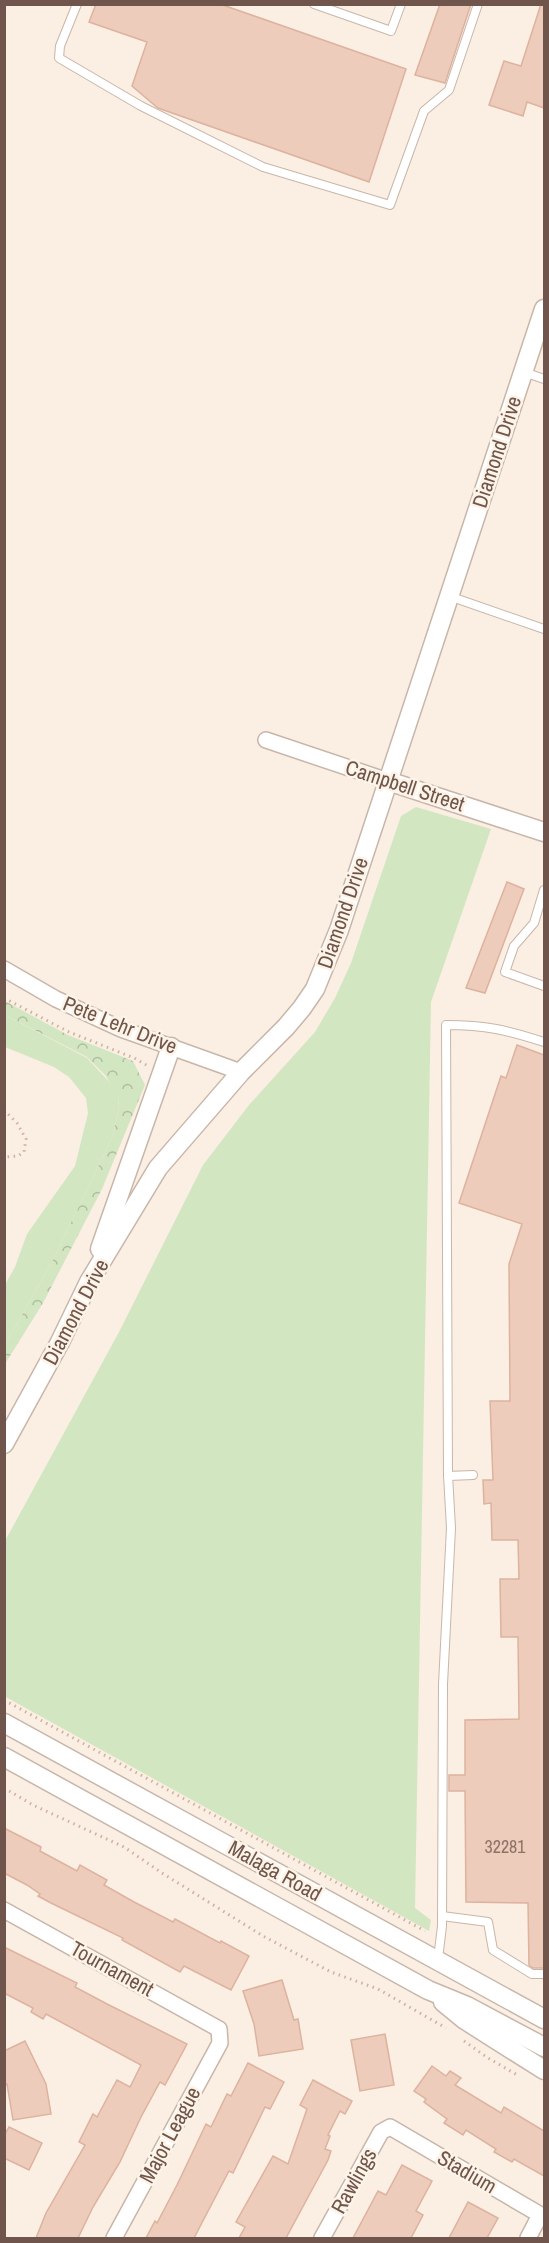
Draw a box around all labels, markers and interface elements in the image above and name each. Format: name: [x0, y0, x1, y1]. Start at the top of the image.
street label: Diamond Drive: [465, 392, 528, 511]
street label: Campbell Street: [342, 753, 469, 818]
street label: Diamond Drive: [310, 853, 375, 972]
street label: Pete Lehr Drive: [59, 989, 182, 1061]
street label: Diamond Drive: [36, 1254, 116, 1370]
street label: Malaga Road: [223, 1833, 327, 1908]
house number: 32281: [484, 1834, 526, 1859]
street label: Tournament: [65, 1934, 159, 2003]
street label: Major League: [132, 2081, 207, 2188]
street label: Rawlings: [324, 2143, 383, 2219]
street label: Stadium: [432, 2143, 502, 2200]

